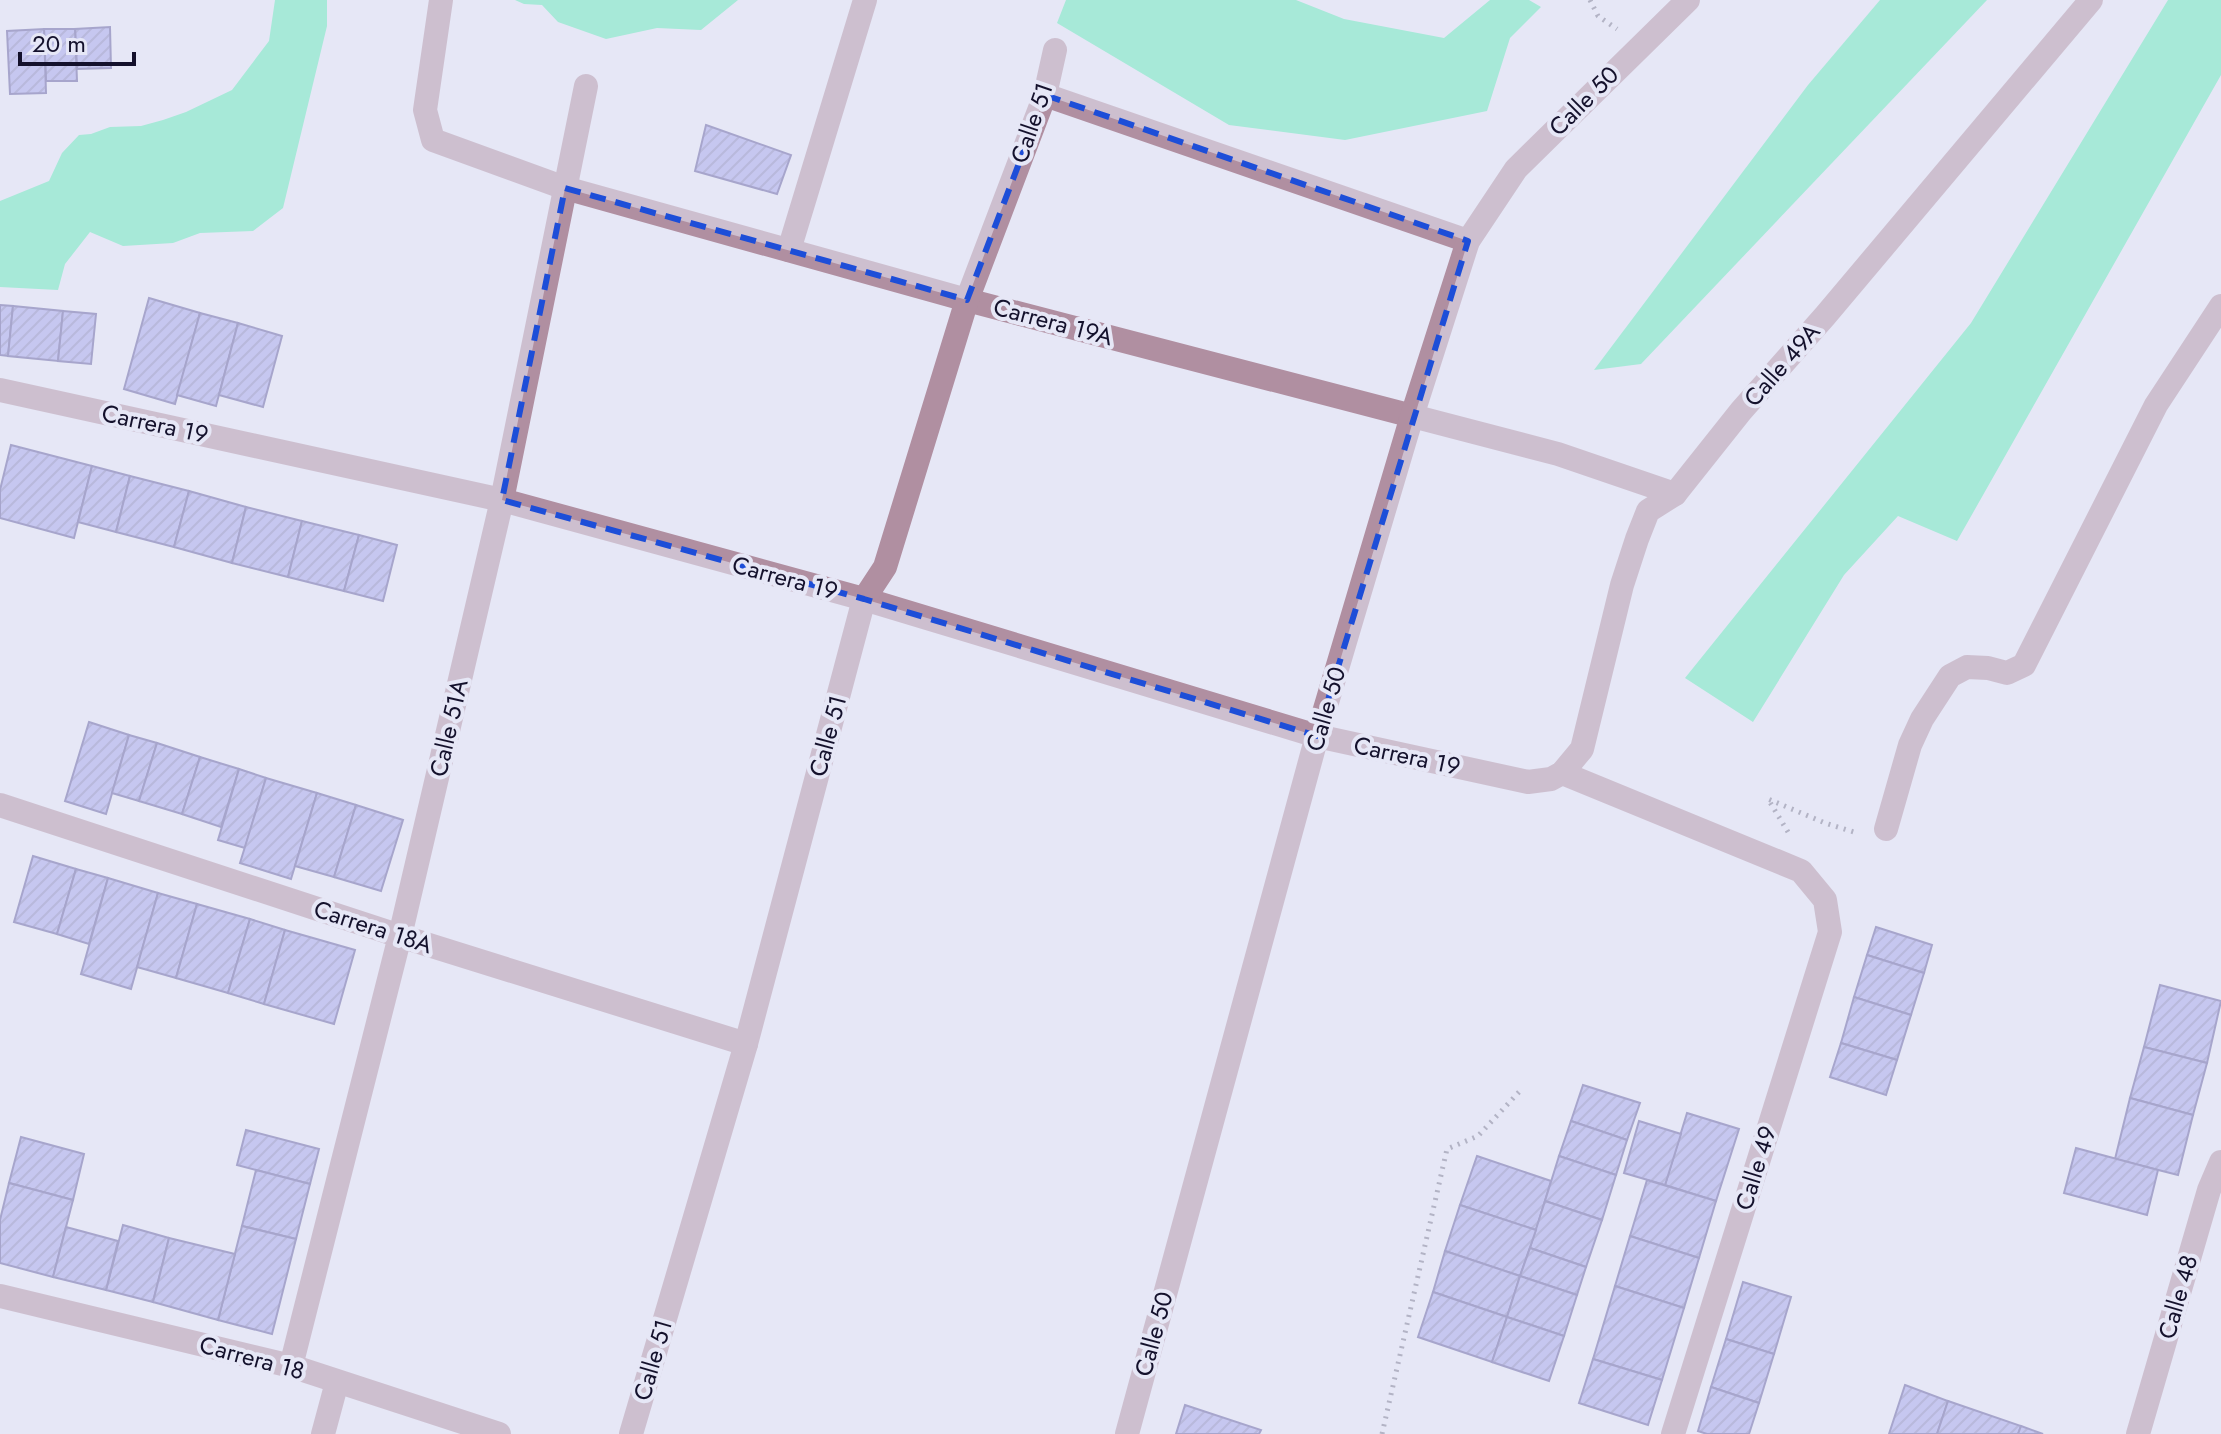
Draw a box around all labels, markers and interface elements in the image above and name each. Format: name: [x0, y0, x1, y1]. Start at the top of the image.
scale bar: [20, 16, 134, 66]
text: 20 m: [32, 26, 86, 61]
street label: Calle 50: [1541, 58, 1627, 144]
street label: Calle 51: [1001, 78, 1062, 168]
street label: Carrera 19A: [990, 289, 1117, 354]
street label: Calle 49A: [1735, 315, 1828, 414]
street label: Carrera 19: [99, 395, 212, 452]
street label: Carrera 19: [728, 547, 842, 608]
street label: Calle 50: [1297, 662, 1354, 755]
street label: Calle 51A: [420, 676, 477, 780]
street label: Calle 51: [800, 691, 855, 780]
street label: Carrera 19: [1351, 727, 1464, 784]
street label: Carrera 18A: [309, 891, 437, 962]
street label: Calle 49: [1726, 1121, 1785, 1214]
street label: Calle 48: [2149, 1251, 2206, 1343]
street label: Calle 50: [1125, 1288, 1182, 1380]
street label: Calle 51: [624, 1315, 681, 1405]
street label: Carrera 18: [196, 1327, 308, 1388]

